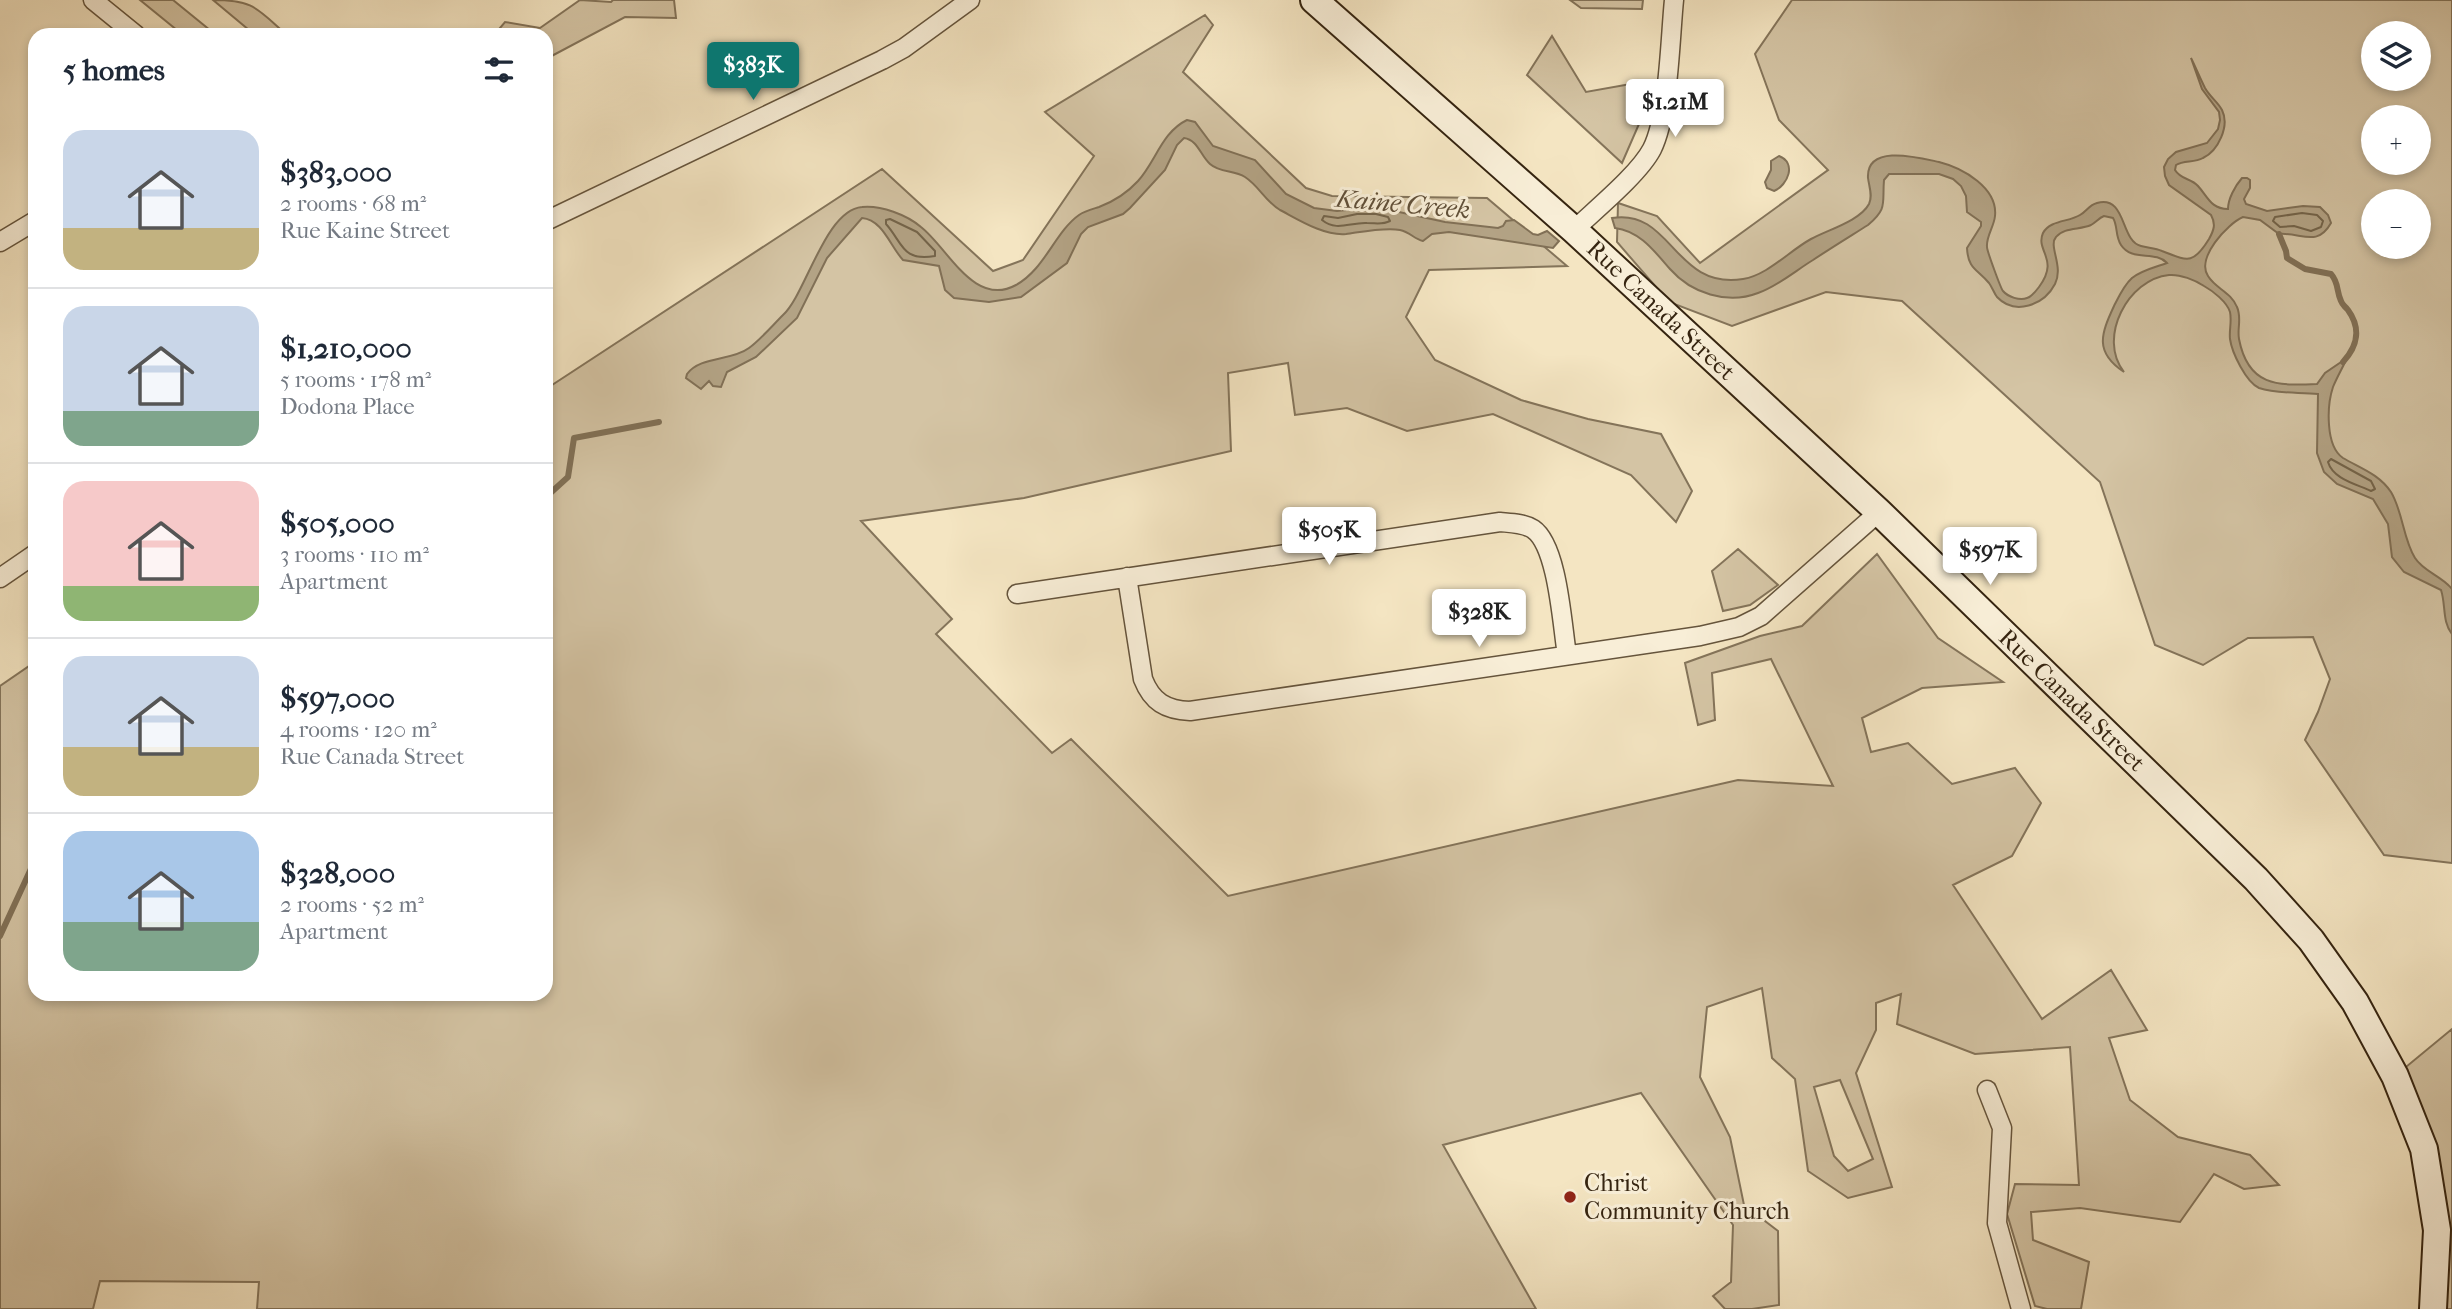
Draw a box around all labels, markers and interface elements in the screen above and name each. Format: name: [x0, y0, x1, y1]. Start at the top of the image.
map controls: [2361, 21, 2431, 259]
button: layers: [2361, 21, 2431, 91]
pin: $383K: [704, 42, 802, 102]
icon: filters: [480, 51, 518, 89]
text: $383K: [723, 51, 783, 78]
text: 5 homes: [63, 53, 165, 88]
pin: $1.21M: [1618, 80, 1732, 139]
text: $1.21M: [1642, 88, 1708, 115]
button: +: [2361, 105, 2431, 175]
text: $383,000: [280, 155, 392, 190]
icon: home: [119, 158, 203, 242]
water label: Kaine Creek: [1333, 183, 1471, 225]
button: −: [2361, 189, 2431, 259]
text: 2 rooms · 68 m²: [280, 190, 426, 217]
text: Rue Kaine Street: [280, 217, 450, 244]
street label: Rue Canada Street: [1581, 234, 1741, 386]
text: $1,210,000: [280, 331, 412, 366]
icon: home: [119, 334, 203, 418]
text: 5 rooms · 178 m²: [280, 366, 431, 393]
text: Dodona Place: [280, 393, 415, 420]
text: $505,000: [280, 506, 395, 541]
pin: $505K: [1280, 508, 1378, 567]
icon: home: [119, 509, 203, 593]
text: $505K: [1298, 516, 1360, 543]
pin: $597K: [1941, 528, 2039, 587]
text: $597K: [1959, 536, 2021, 563]
text: 3 rooms · 110 m²: [280, 541, 429, 568]
text: Apartment: [280, 568, 388, 595]
pin: $328K: [1430, 590, 1528, 649]
text: $328K: [1448, 598, 1510, 625]
street label: Rue Canada Street: [1993, 623, 2151, 777]
text: $597,000: [280, 681, 395, 716]
icon: home: [119, 684, 203, 768]
text: 4 rooms · 120 m²: [280, 716, 437, 743]
text: Rue Canada Street: [280, 743, 464, 770]
text: $328,000: [280, 856, 395, 891]
icon: home: [119, 859, 203, 943]
text: 2 rooms · 52 m²: [280, 891, 424, 918]
text: Apartment: [280, 918, 388, 945]
place label: Christ Community Church: [1584, 1169, 1790, 1225]
marker: Christ Community Church: [1562, 1189, 1578, 1205]

